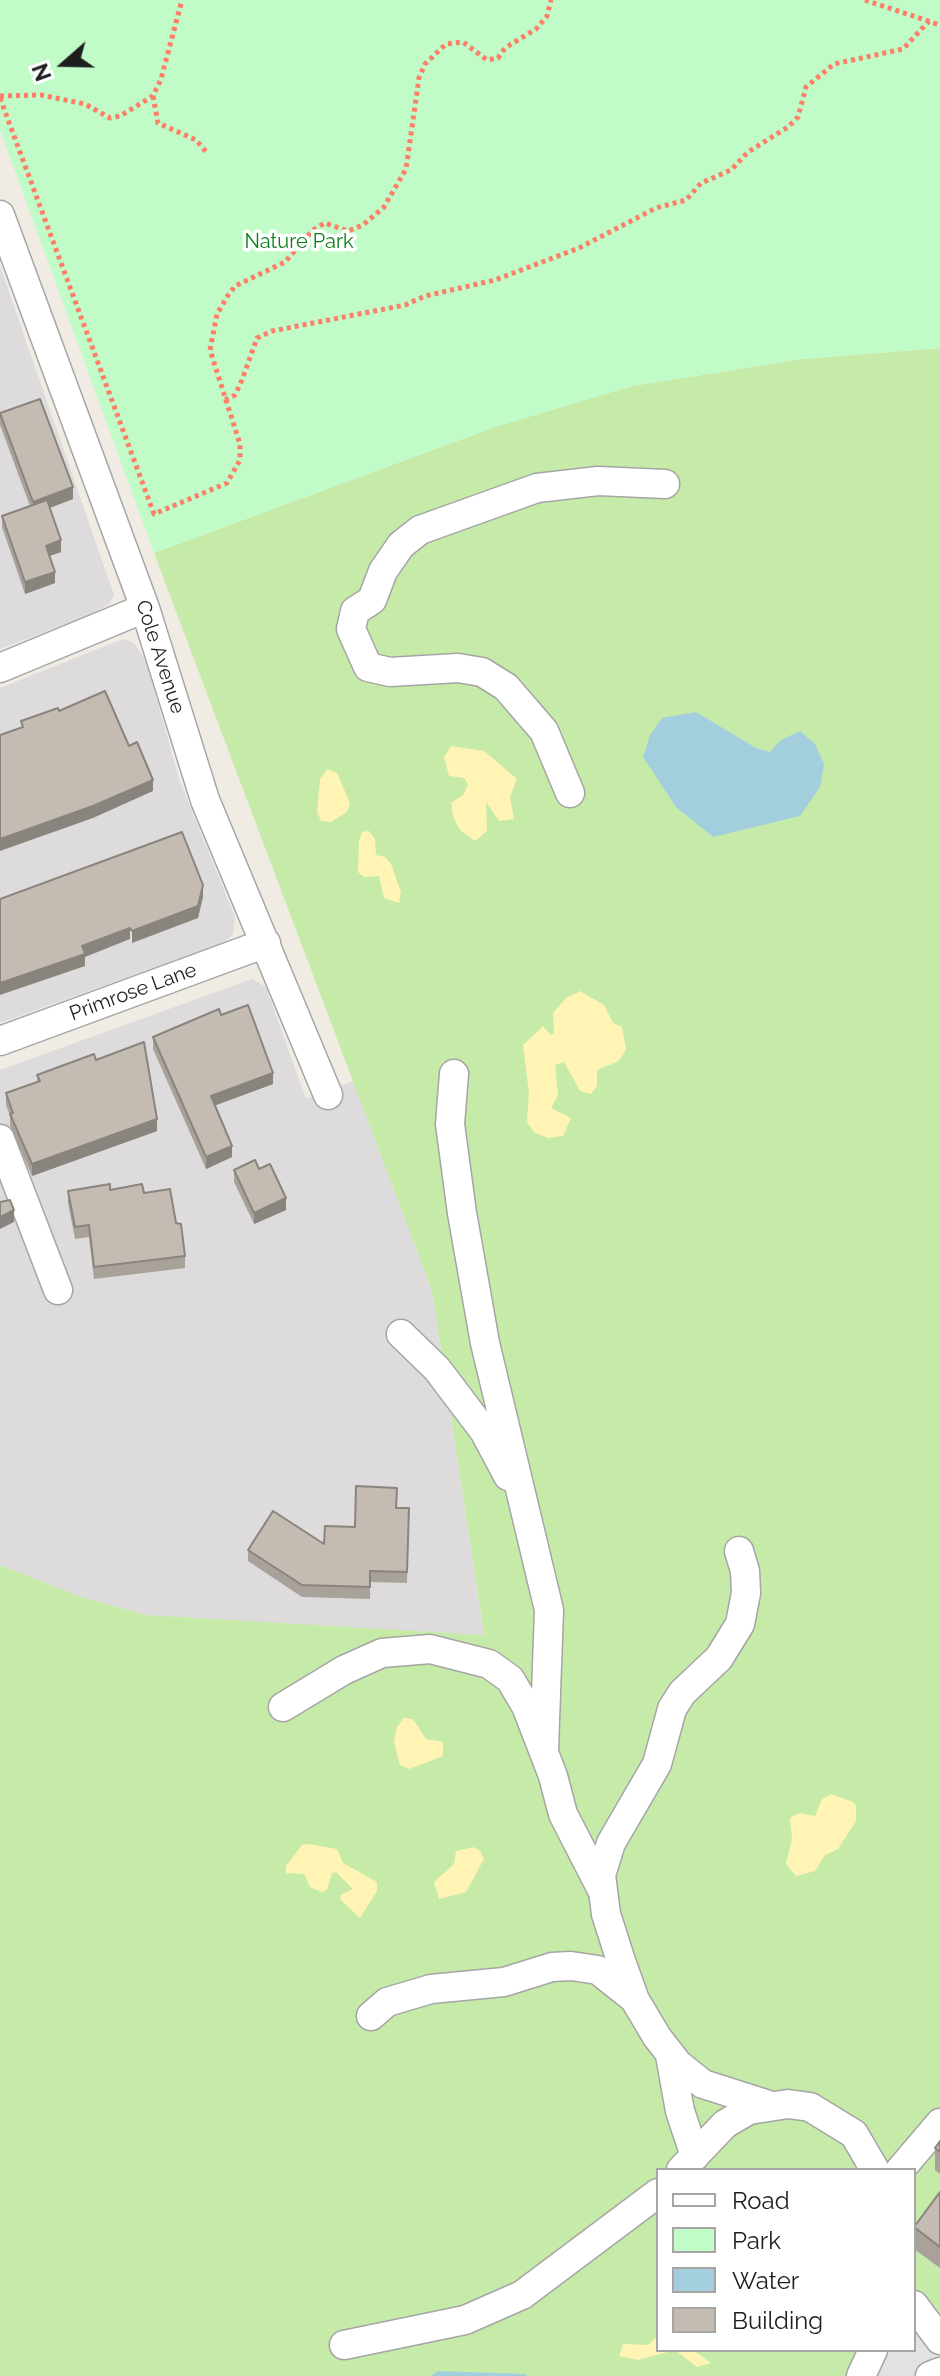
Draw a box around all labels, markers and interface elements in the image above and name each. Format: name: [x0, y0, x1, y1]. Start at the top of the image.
north arrow: [24, 24, 104, 104]
text: N: [26, 60, 57, 85]
park label: Nature Park: [244, 230, 354, 254]
street label: Cole Avenue: [130, 597, 190, 717]
street label: Primrose Lane: [66, 958, 200, 1026]
legend: [656, 2168, 916, 2352]
text: Road: [732, 2186, 790, 2215]
text: Park: [732, 2226, 781, 2255]
text: Water: [732, 2266, 799, 2295]
text: Building: [732, 2306, 823, 2335]

